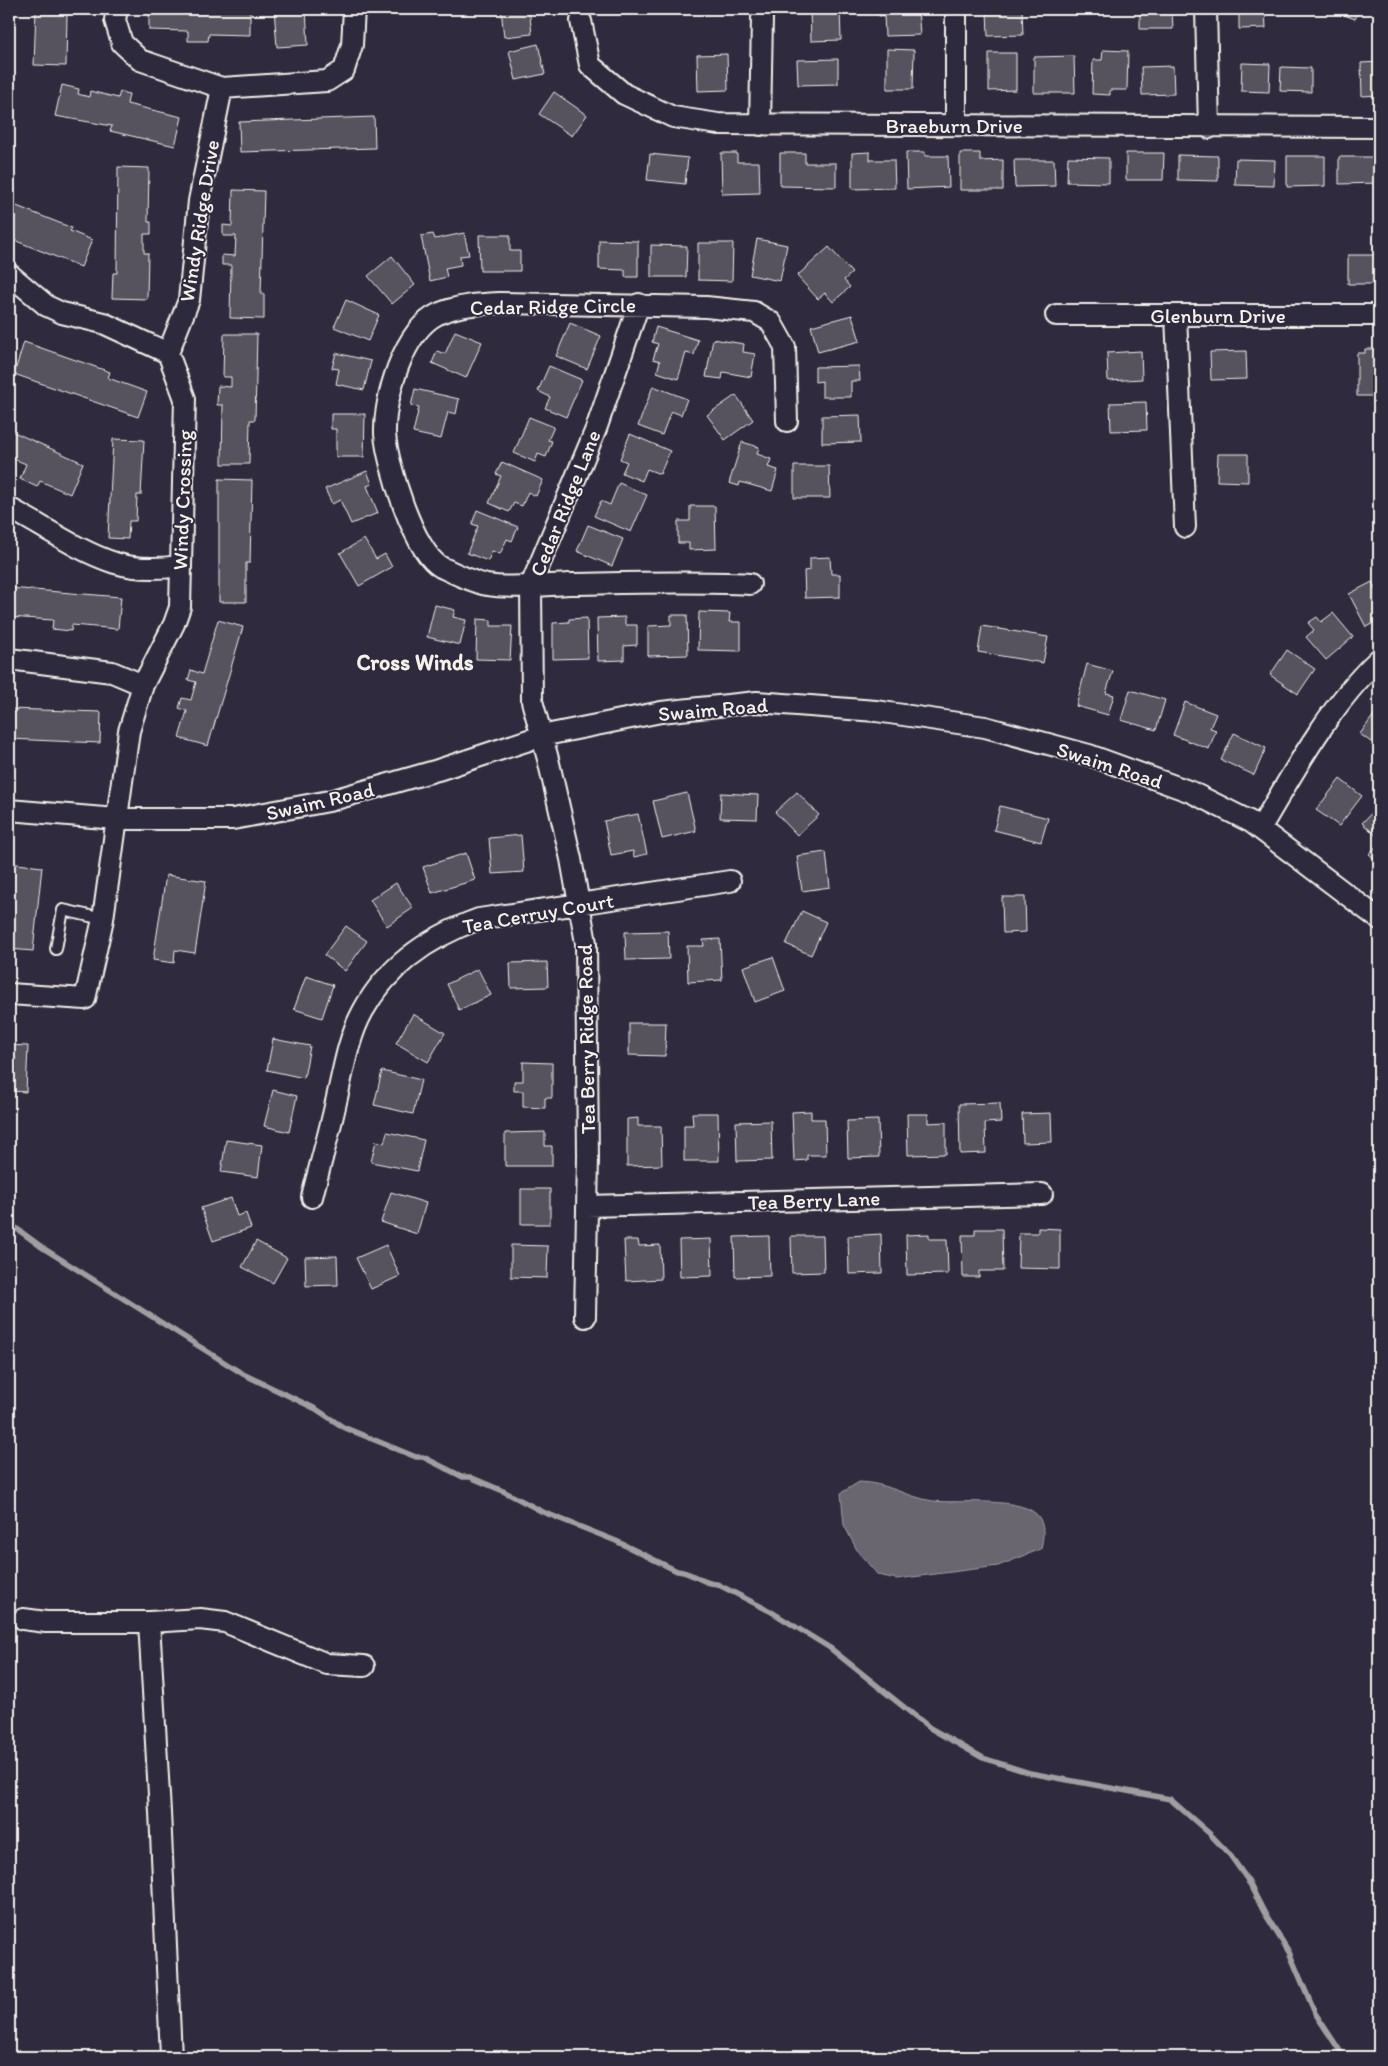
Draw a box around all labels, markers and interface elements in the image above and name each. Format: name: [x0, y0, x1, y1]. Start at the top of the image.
street label: Braeburn Drive: [885, 113, 1023, 138]
street label: Windy Ridge Drive: [174, 138, 224, 304]
street label: Cedar Ridge Circle: [470, 292, 636, 320]
street label: Glenburn Drive: [1150, 303, 1286, 328]
street label: Cedar Ridge Lane: [524, 426, 606, 580]
street label: Windy Crossing: [167, 429, 197, 571]
district label: Cross Winds: [356, 649, 474, 676]
street label: Swaim Road: [657, 692, 769, 726]
street label: Swaim Road: [1054, 736, 1167, 794]
street label: Swaim Road: [264, 776, 377, 826]
street label: Tea Cerruy Court: [461, 887, 616, 939]
street label: Tea Berry Ridge Road: [572, 943, 600, 1134]
street label: Tea Berry Lane: [747, 1185, 881, 1215]

